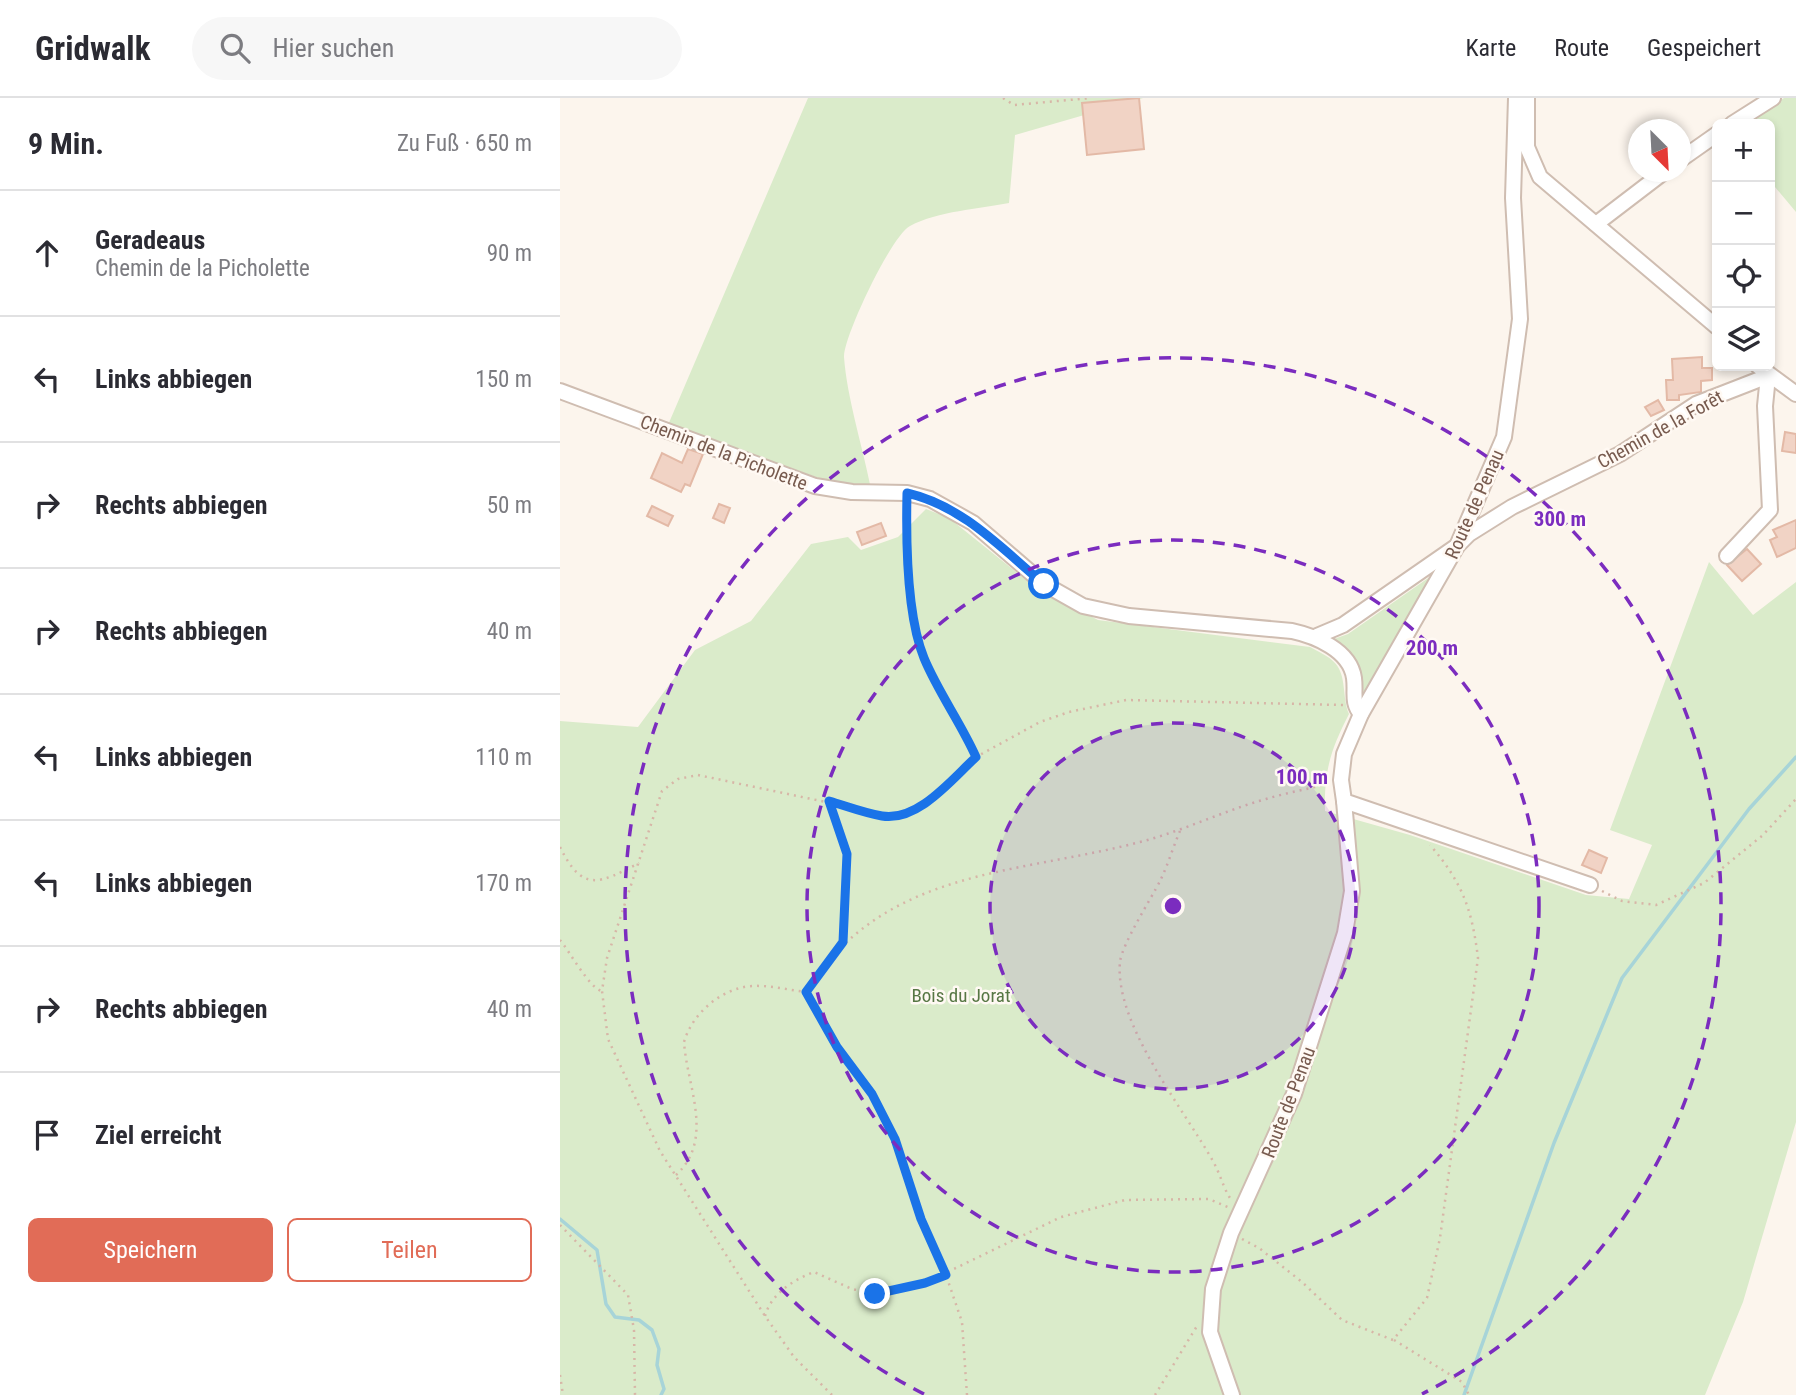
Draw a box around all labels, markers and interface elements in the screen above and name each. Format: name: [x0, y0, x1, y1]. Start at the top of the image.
search box: [192, 17, 682, 80]
text: Gridwalk: [35, 29, 150, 68]
icon: search: [216, 29, 254, 67]
text: Hier suchen: [272, 33, 394, 63]
text: Karte: [1466, 34, 1516, 62]
text: Route: [1554, 34, 1609, 62]
text: Gespeichert: [1647, 34, 1761, 62]
north arrow: [1628, 119, 1691, 182]
map controls: [1712, 119, 1775, 371]
button: +: [1712, 119, 1775, 182]
text: 9 Min.: [28, 126, 104, 161]
text: Zu Fuß · 650 m: [397, 130, 532, 157]
button: −: [1712, 182, 1775, 245]
text: Geradeaus: [95, 225, 205, 255]
icon: ahead: [28, 234, 66, 272]
text: 90 m: [487, 240, 532, 267]
button: locate: [1712, 245, 1775, 308]
text: Chemin de la Picholette: [95, 255, 310, 282]
button: layers: [1712, 308, 1775, 371]
icon: left: [28, 360, 66, 398]
text: Links abbiegen: [95, 364, 252, 394]
text: 150 m: [475, 366, 532, 393]
street label: Chemin de la Forêt: [1593, 385, 1727, 473]
street label: Chemin de la Picholette: [637, 410, 811, 495]
street label: Route de Penau: [1440, 446, 1509, 562]
icon: right: [28, 486, 66, 524]
text: Rechts abbiegen: [95, 490, 268, 520]
text: 50 m: [487, 492, 532, 519]
text: 300 m: [1534, 507, 1586, 531]
route start: [1028, 568, 1059, 599]
icon: right: [28, 612, 66, 650]
text: Rechts abbiegen: [95, 616, 268, 646]
text: 40 m: [487, 618, 532, 645]
text: 200 m: [1406, 636, 1458, 660]
icon: left: [28, 738, 66, 776]
text: Links abbiegen: [95, 742, 252, 772]
text: 110 m: [475, 744, 532, 771]
text: 100 m: [1276, 765, 1328, 789]
icon: left: [28, 864, 66, 902]
text: Links abbiegen: [95, 868, 252, 898]
text: 170 m: [475, 870, 532, 897]
centre of rings: [1161, 894, 1185, 918]
park label: Bois du Jorat: [911, 984, 1011, 1007]
icon: right: [28, 990, 66, 1028]
text: Rechts abbiegen: [95, 994, 268, 1024]
text: 40 m: [487, 996, 532, 1023]
street label: Route de Penau: [1257, 1043, 1320, 1161]
icon: arrive: [28, 1116, 66, 1154]
text: Ziel erreicht: [95, 1120, 221, 1150]
button: Speichern: [28, 1218, 273, 1282]
button: Teilen: [287, 1218, 532, 1282]
route end: [859, 1278, 890, 1309]

